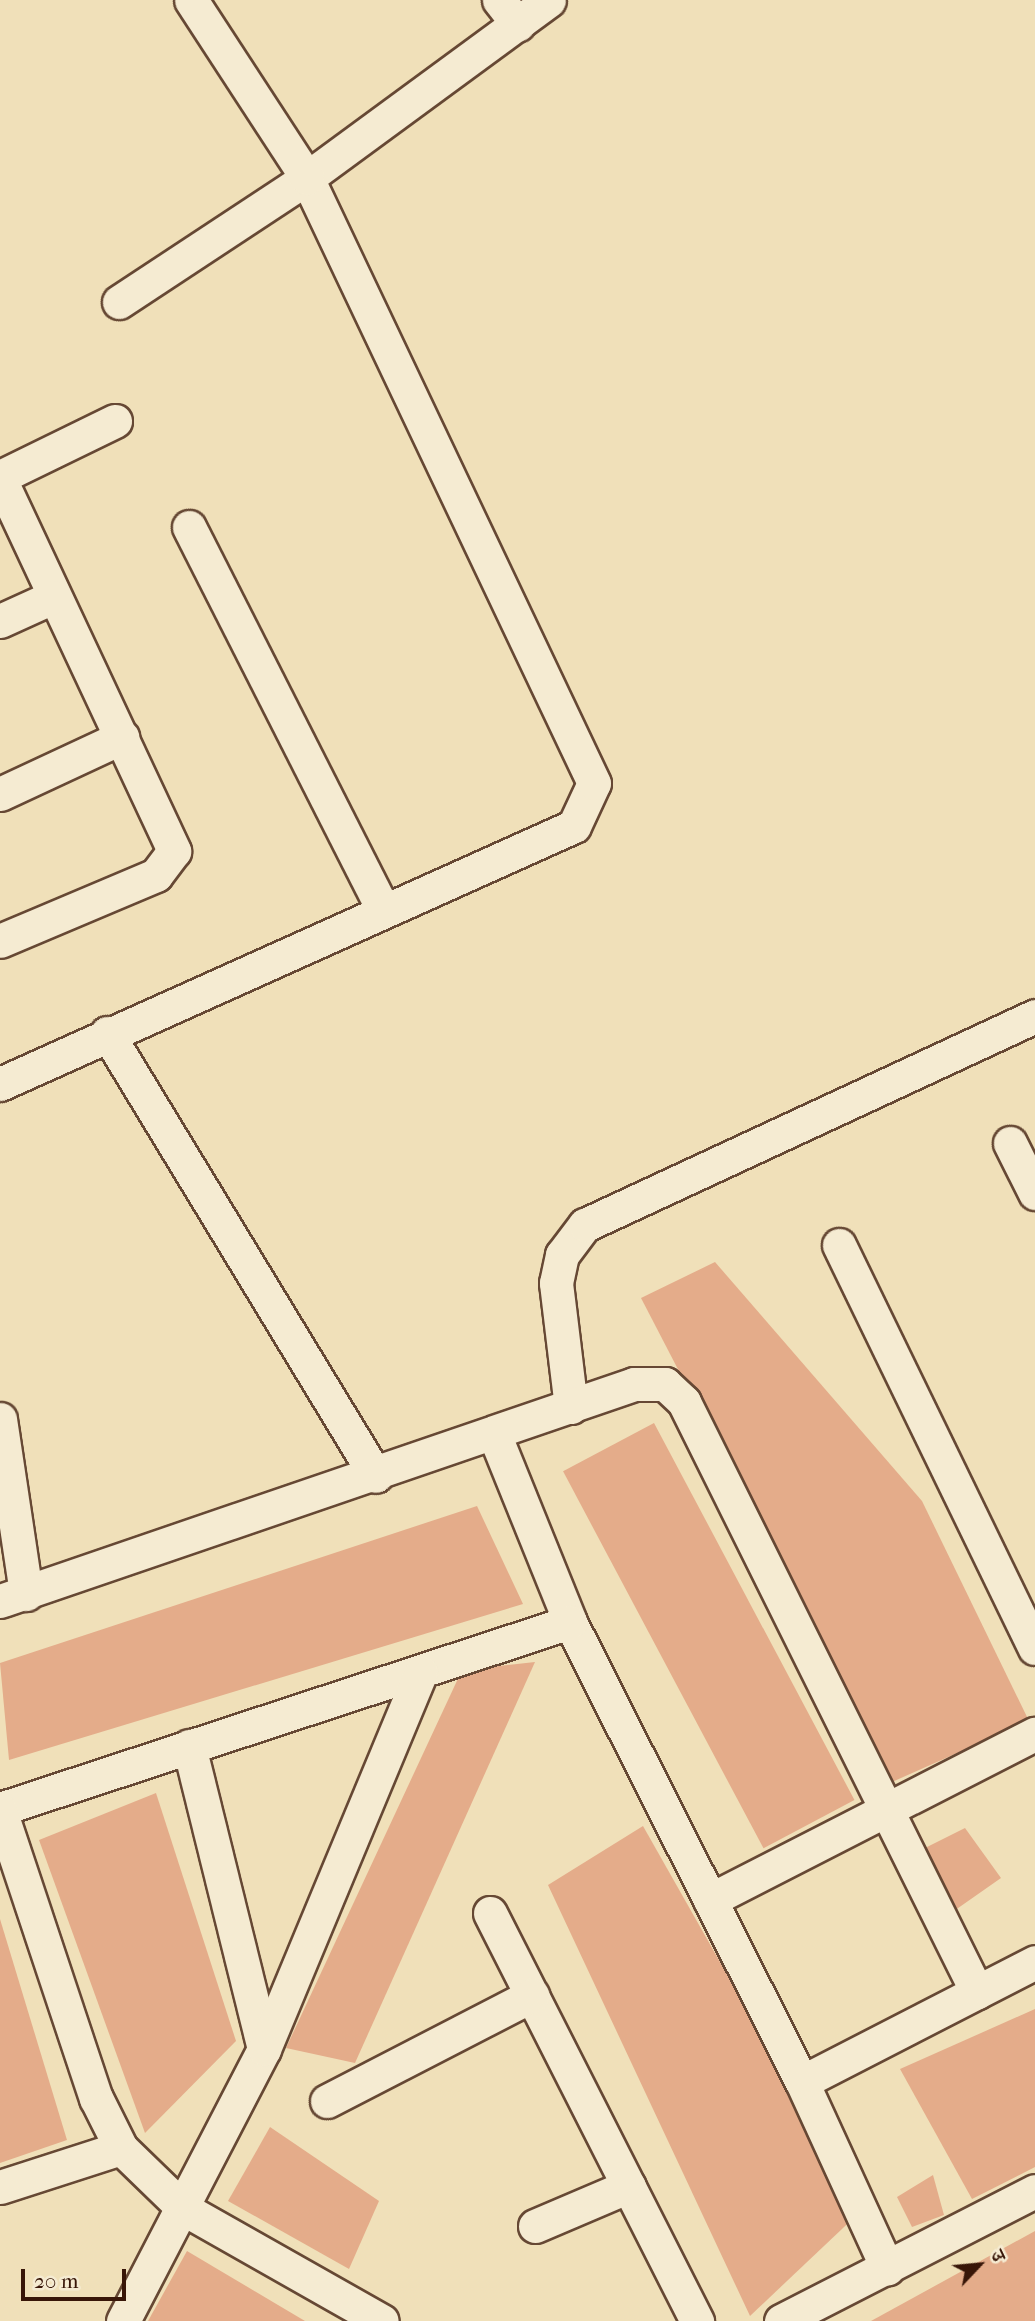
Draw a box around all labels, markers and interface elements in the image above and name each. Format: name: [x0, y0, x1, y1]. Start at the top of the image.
north arrow: [944, 2230, 1014, 2300]
text: उ: [986, 2247, 1010, 2265]
scale bar: [24, 2254, 130, 2298]
text: 20 m: [34, 2269, 78, 2293]

